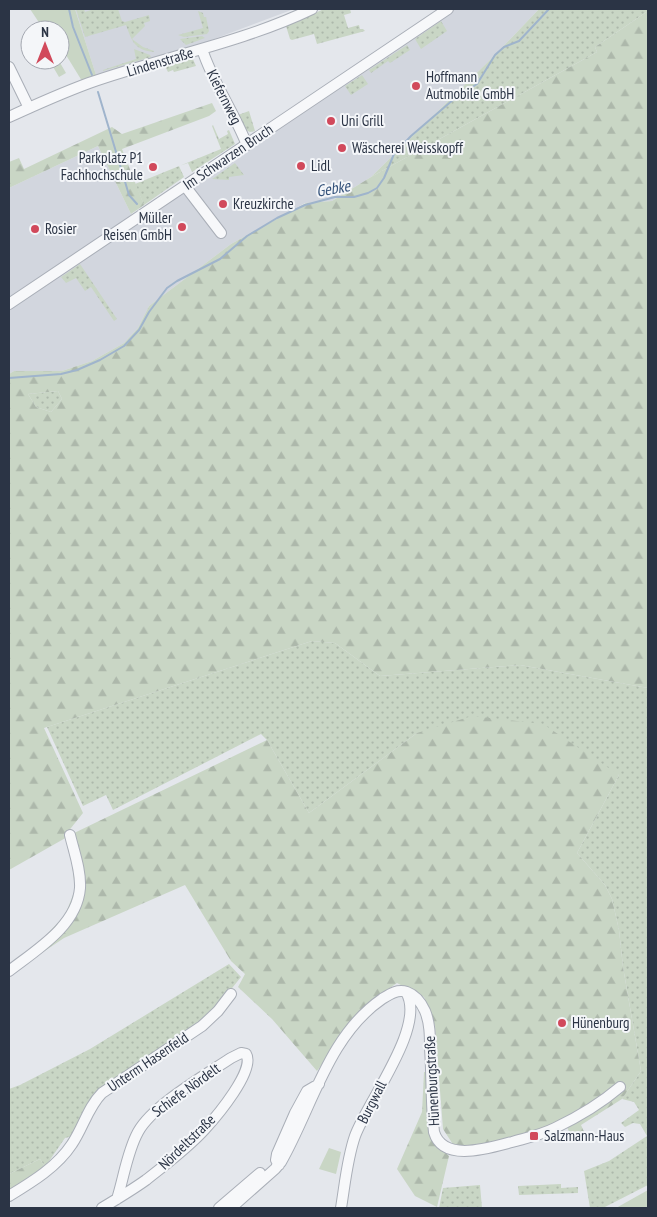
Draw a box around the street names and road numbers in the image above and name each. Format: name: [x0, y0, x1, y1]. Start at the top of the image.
street label: Lindenstraße: [124, 42, 195, 81]
street label: Kiefernweg: [203, 66, 246, 127]
street label: Im Schwarzen Bruch: [179, 119, 276, 194]
street label: Unterm Hasenfeld: [104, 1028, 192, 1096]
street label: Hünenburgstraße: [420, 1035, 443, 1127]
street label: Schiefe Nördelt: [148, 1058, 224, 1121]
street label: Burgwall: [353, 1077, 391, 1127]
street label: Nördeltstraße: [154, 1110, 219, 1173]

